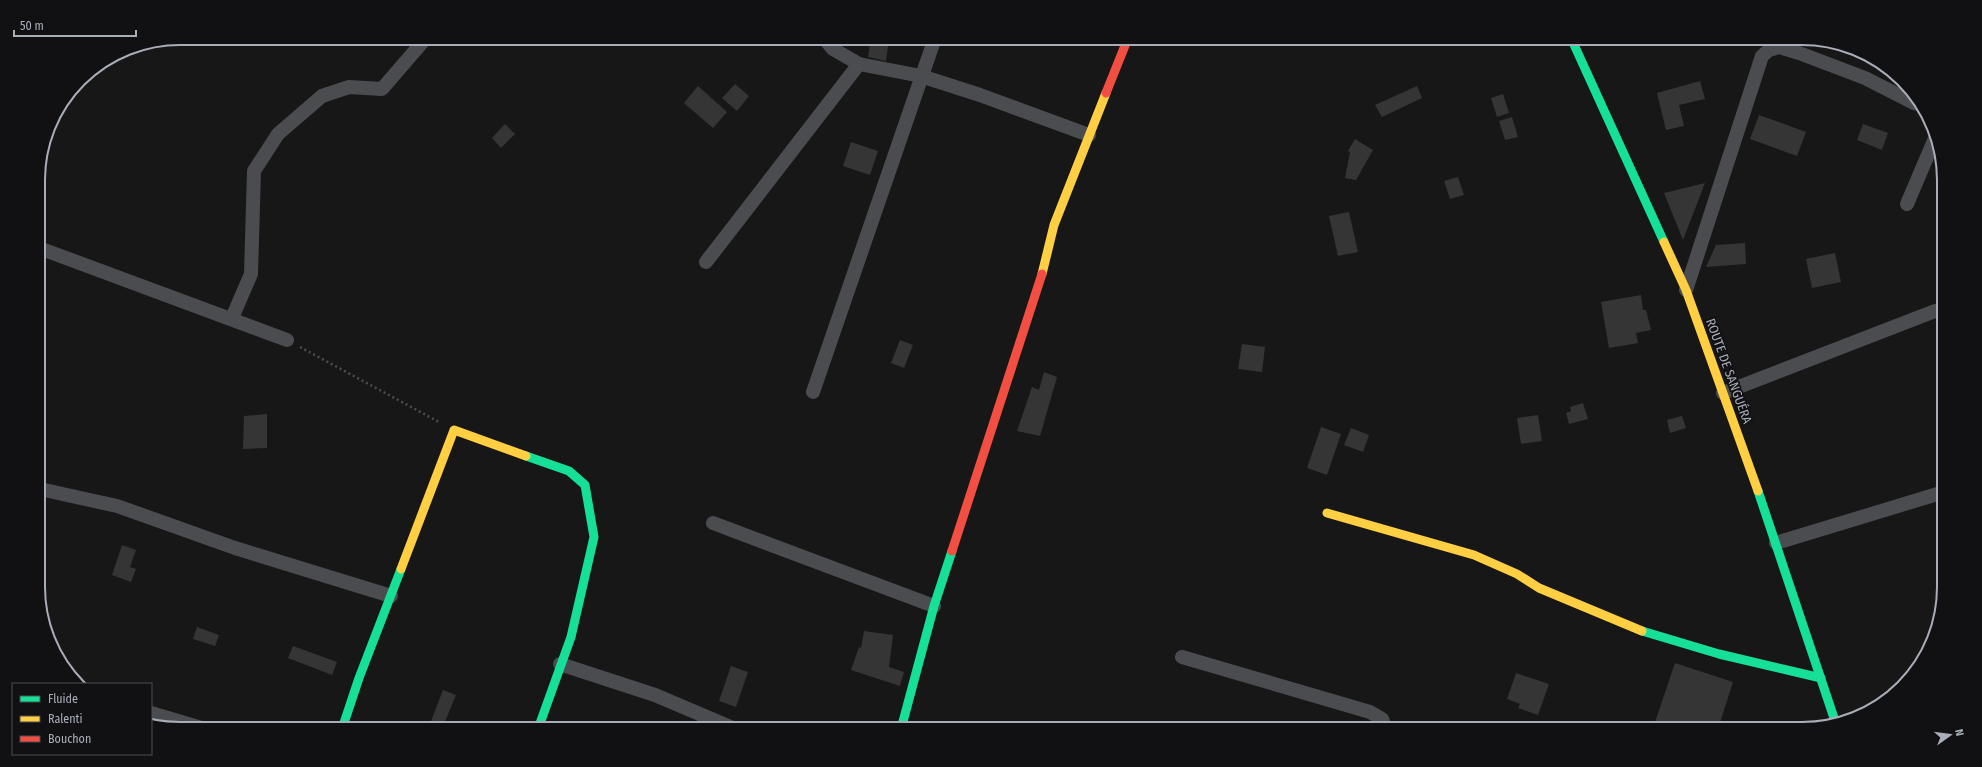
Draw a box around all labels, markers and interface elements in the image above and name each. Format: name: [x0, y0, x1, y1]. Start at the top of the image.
scale bar: [14, 12, 136, 38]
text: 50 m: [20, 19, 44, 33]
street label: ROUTE DE SANGUÉRA: [1703, 316, 1755, 426]
legend: [12, 683, 152, 755]
text: Fluide: [48, 692, 78, 706]
text: Ralenti: [48, 712, 83, 726]
north arrow: [1930, 715, 1970, 755]
text: N: [1952, 728, 1966, 737]
text: Bouchon: [48, 732, 91, 746]

